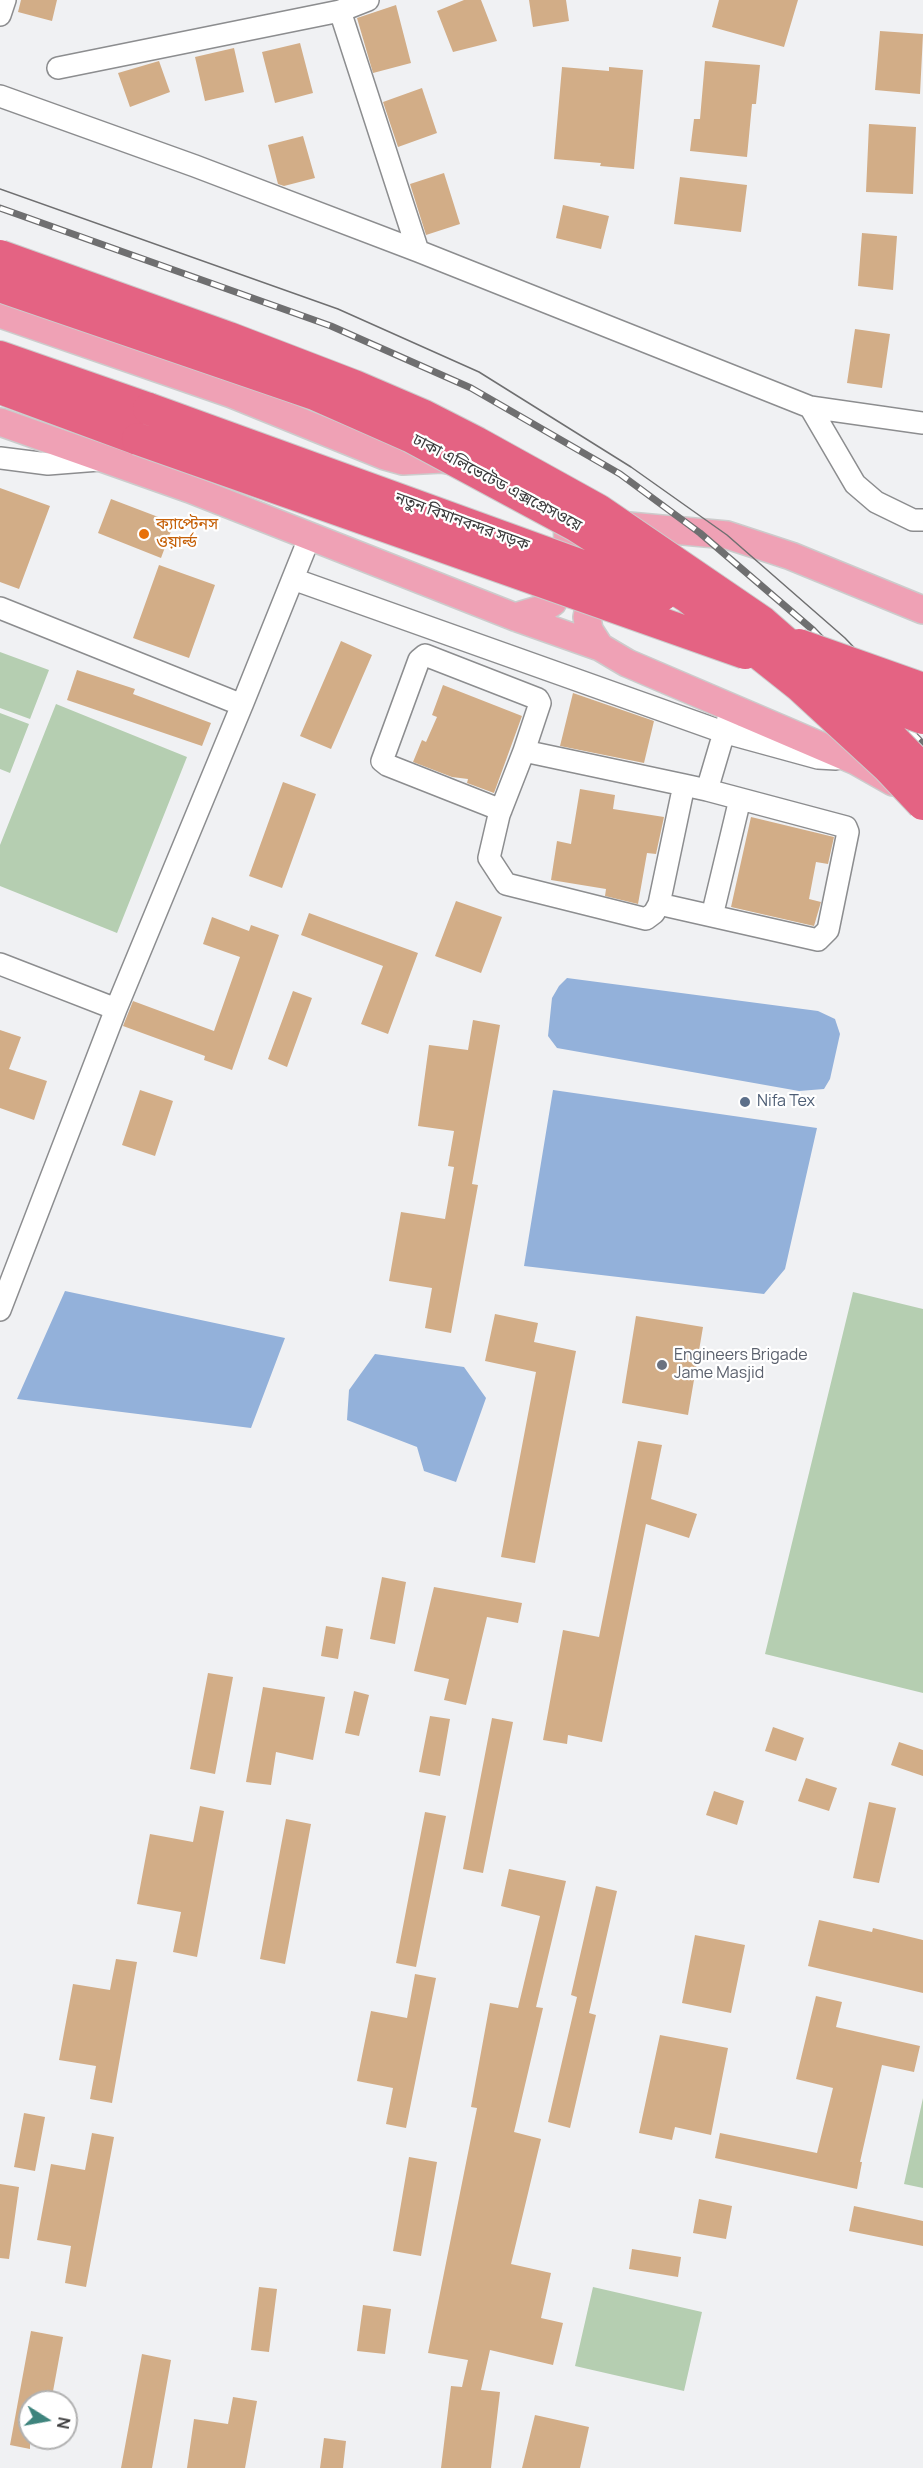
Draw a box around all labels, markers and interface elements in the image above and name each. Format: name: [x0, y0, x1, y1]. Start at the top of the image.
street label: ঢাকা এলিভেটেড এক্সপ্রেসওয়ে: [409, 430, 585, 536]
street label: নতুন বিমানবন্দর সড়ক: [392, 489, 532, 555]
place label: ক্যাপ্টেনস ওয়ার্ল্ড: [156, 515, 218, 553]
marker: ক্যাপ্টেনস ওয়ার্ল্ড: [137, 527, 151, 541]
place label: Nifa Tex: [757, 1092, 815, 1112]
marker: Nifa Tex: [738, 1095, 752, 1109]
place label: Engineers Brigade Jame Masjid: [674, 1346, 808, 1384]
marker: Engineers Brigade Jame Masjid: [655, 1358, 669, 1372]
north arrow: [18, 2390, 78, 2450]
text: N: [52, 2415, 76, 2431]

